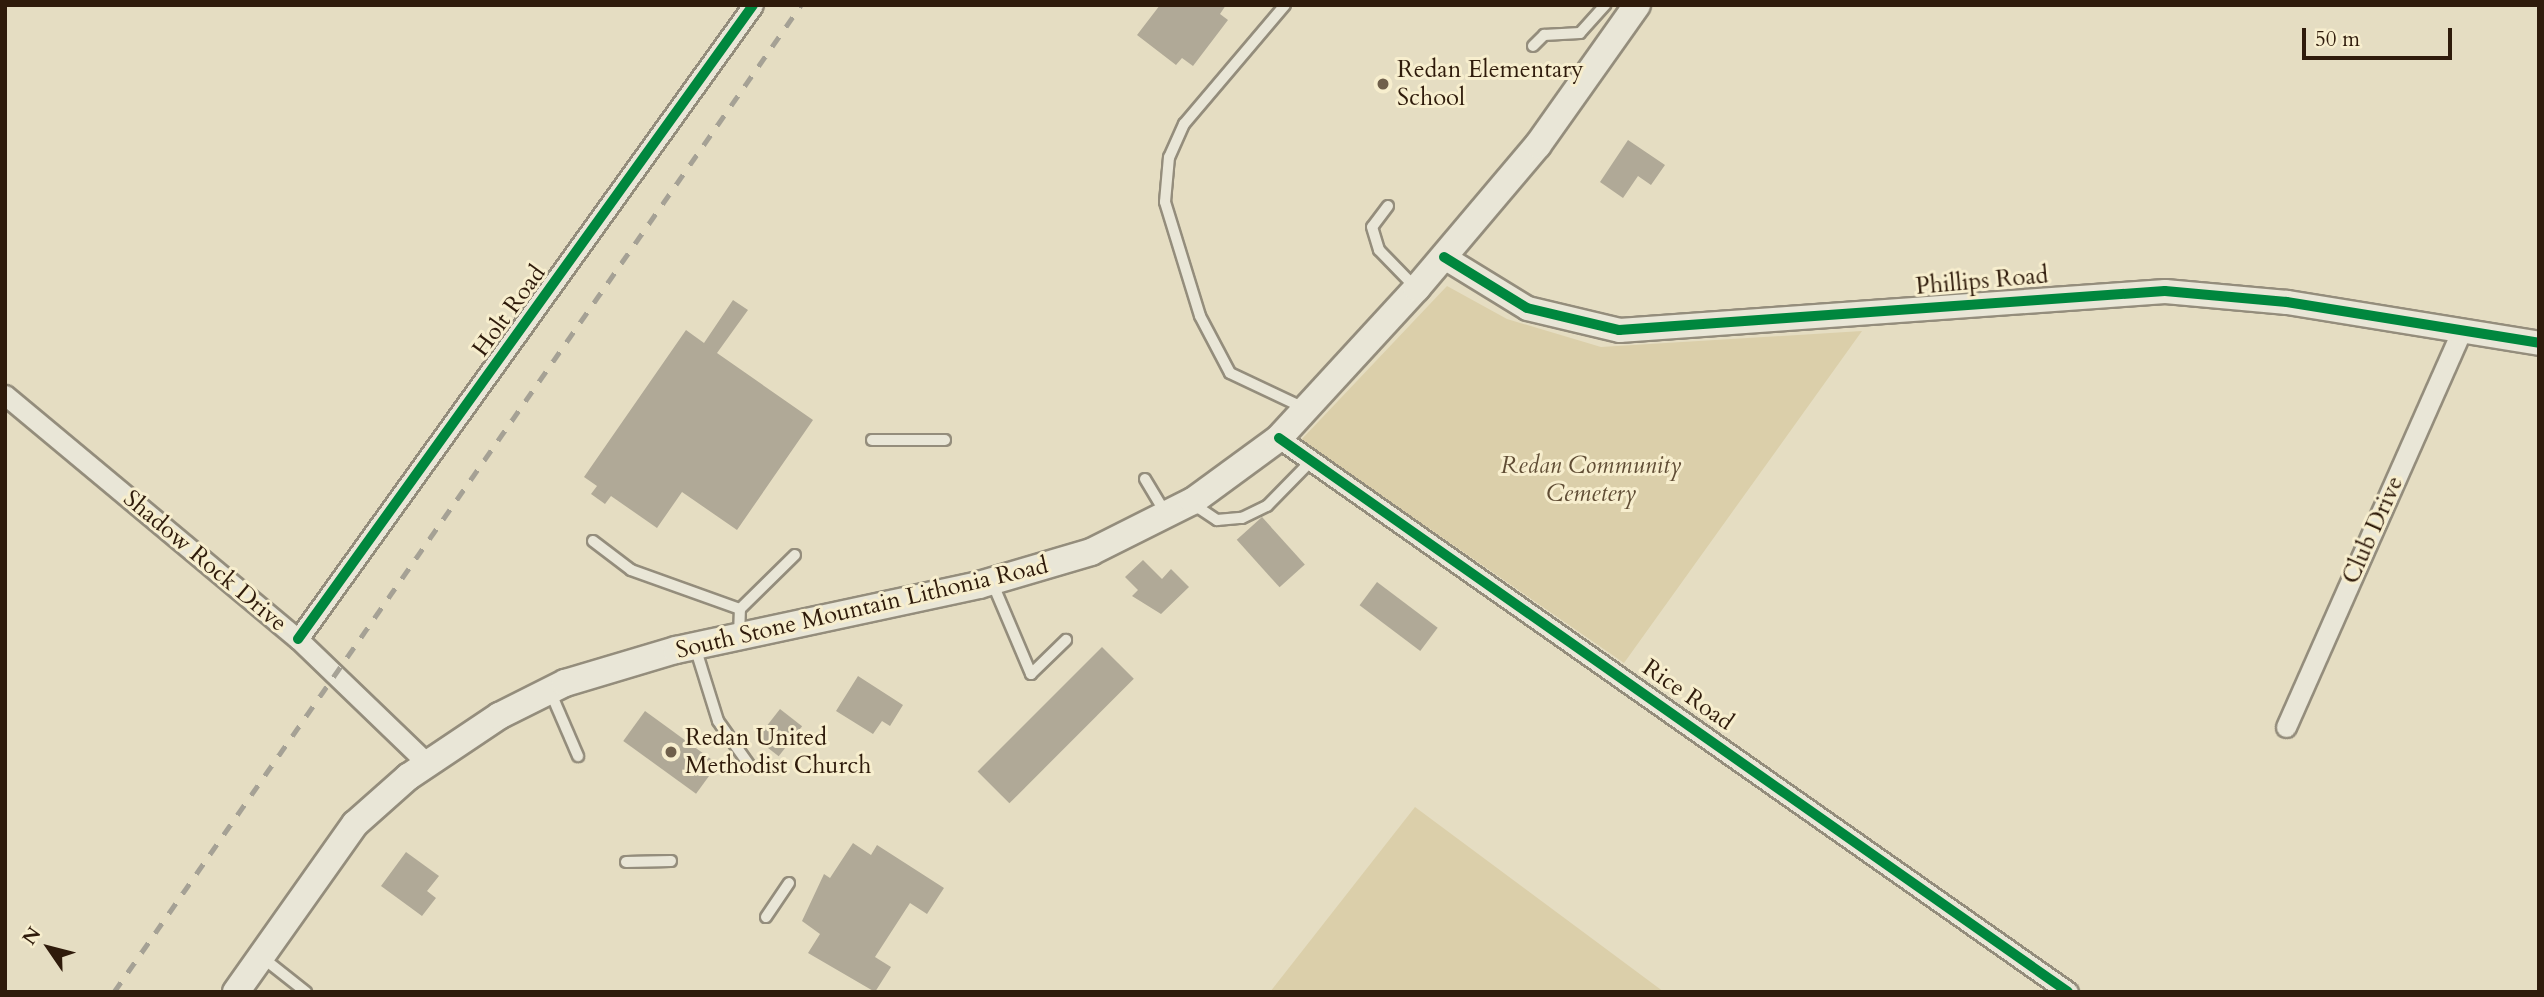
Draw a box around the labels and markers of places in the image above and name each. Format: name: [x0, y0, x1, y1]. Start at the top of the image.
place label: Redan Elementary School: [1397, 56, 1584, 112]
marker: Redan Elementary School: [1375, 76, 1391, 92]
place label: Redan United Methodist Church: [685, 724, 871, 780]
marker: Redan United Methodist Church: [663, 744, 679, 760]

